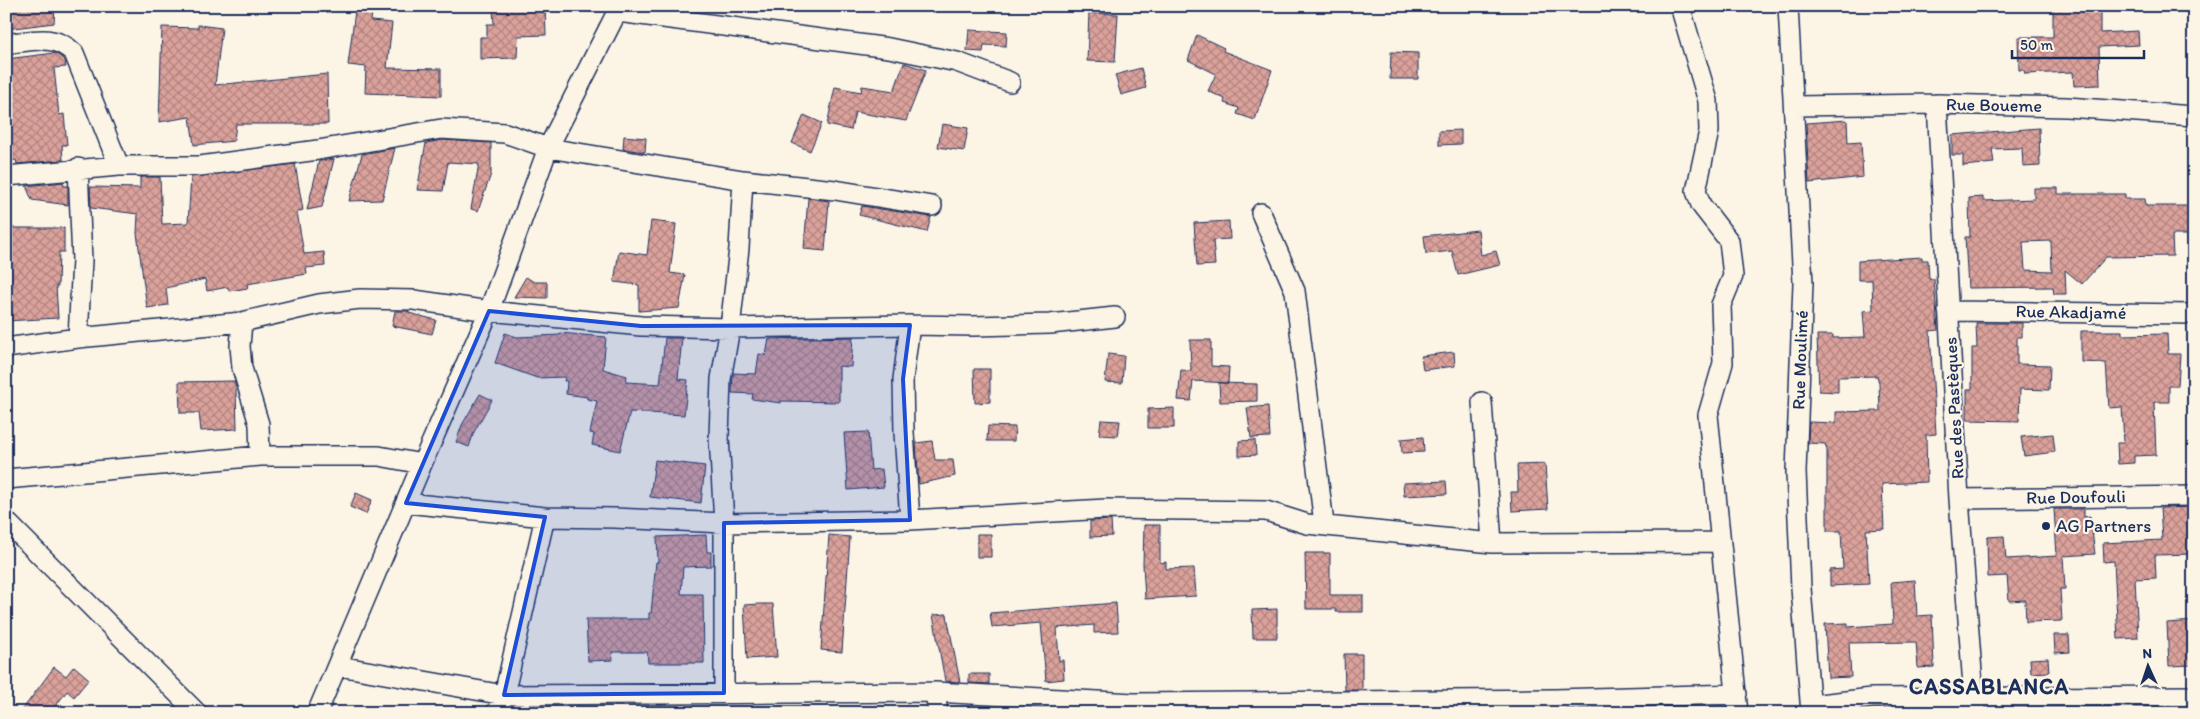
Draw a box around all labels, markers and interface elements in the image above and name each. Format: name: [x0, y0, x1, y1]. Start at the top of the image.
scale bar: [2012, 28, 2145, 60]
text: 50 m: [2020, 36, 2053, 54]
street label: Rue Boueme: [1946, 93, 2042, 117]
street label: Rue Akadjamé: [2015, 300, 2127, 324]
street label: Rue Moulimé: [1787, 310, 1813, 410]
street label: Rue des Pastèques: [1939, 336, 1969, 480]
street label: Rue Doufouli: [2026, 485, 2126, 509]
place label: AG Partners: [2056, 515, 2151, 537]
marker: AG Partners: [2040, 520, 2052, 532]
north arrow: [2122, 642, 2172, 692]
text: N: [2142, 645, 2153, 662]
district label: CASSABLANCA: [1909, 673, 2069, 700]

